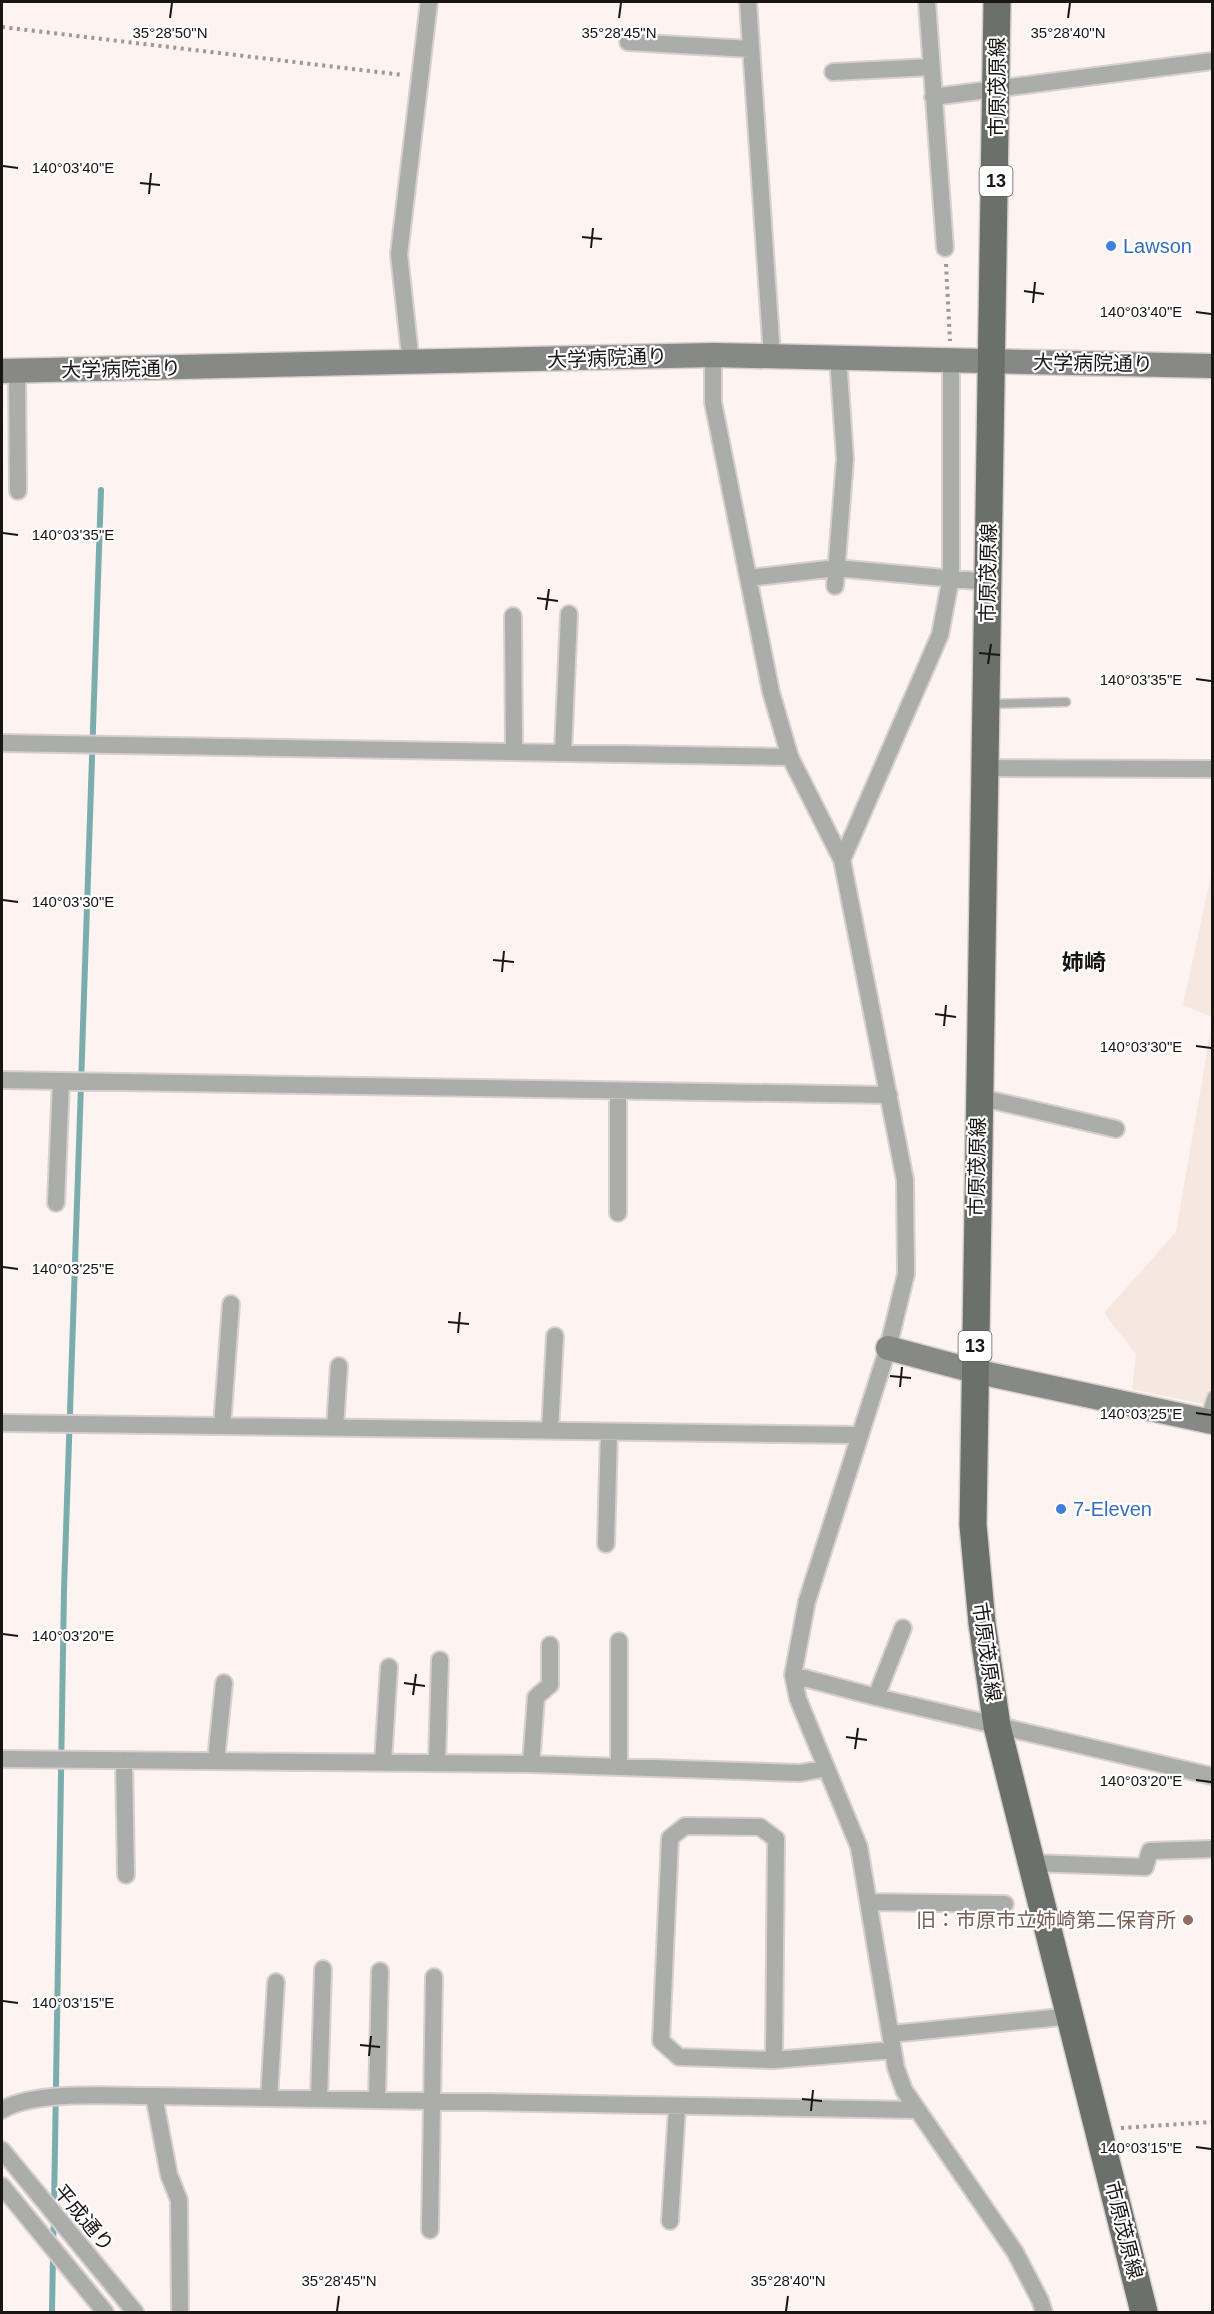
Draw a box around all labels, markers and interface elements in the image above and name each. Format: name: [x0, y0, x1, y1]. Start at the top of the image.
text: 35°28'50"N: [132, 24, 208, 41]
text: 35°28'45"N: [581, 24, 657, 41]
text: 35°28'40"N: [1030, 24, 1106, 41]
street label: 市原茂原線: [986, 37, 1008, 137]
text: 140°03'40"E: [32, 159, 114, 176]
road number: 13: [980, 166, 1012, 196]
place label: Lawson: [1123, 235, 1192, 257]
marker: Lawson: [1104, 239, 1118, 253]
text: 140°03'40"E: [1100, 303, 1182, 320]
street label: 大学病院通り: [547, 345, 667, 371]
street label: 大学病院通り: [1033, 351, 1153, 375]
street label: 大学病院通り: [61, 357, 181, 381]
street label: 市原茂原線: [976, 523, 1000, 623]
text: 140°03'35"E: [32, 526, 114, 543]
text: 140°03'35"E: [1100, 671, 1182, 688]
text: 140°03'30"E: [32, 893, 114, 910]
district label: 姉崎: [1062, 950, 1106, 975]
text: 140°03'30"E: [1100, 1038, 1182, 1055]
street label: 市原茂原線: [965, 1117, 989, 1217]
text: 140°03'25"E: [32, 1260, 114, 1277]
road number: 13: [958, 1331, 992, 1361]
text: 140°03'25"E: [1100, 1405, 1182, 1422]
place label: 7-Eleven: [1073, 1498, 1152, 1520]
marker: 7-Eleven: [1054, 1502, 1068, 1516]
street label: 市原茂原線: [969, 1601, 1005, 1703]
text: 140°03'20"E: [32, 1627, 114, 1644]
text: 140°03'20"E: [1100, 1772, 1182, 1789]
place label: 旧：市原市立姉崎第二保育所: [916, 1909, 1176, 1931]
marker: 旧：市原市立姉崎第二保育所: [1181, 1913, 1195, 1927]
text: 140°03'15"E: [32, 1994, 114, 2011]
text: 140°03'15"E: [1100, 2139, 1182, 2156]
street label: 市原茂原線: [1101, 2179, 1147, 2281]
street label: 平成通り: [50, 2180, 118, 2256]
text: 35°28'45"N: [301, 2272, 377, 2289]
text: 35°28'40"N: [750, 2272, 826, 2289]

